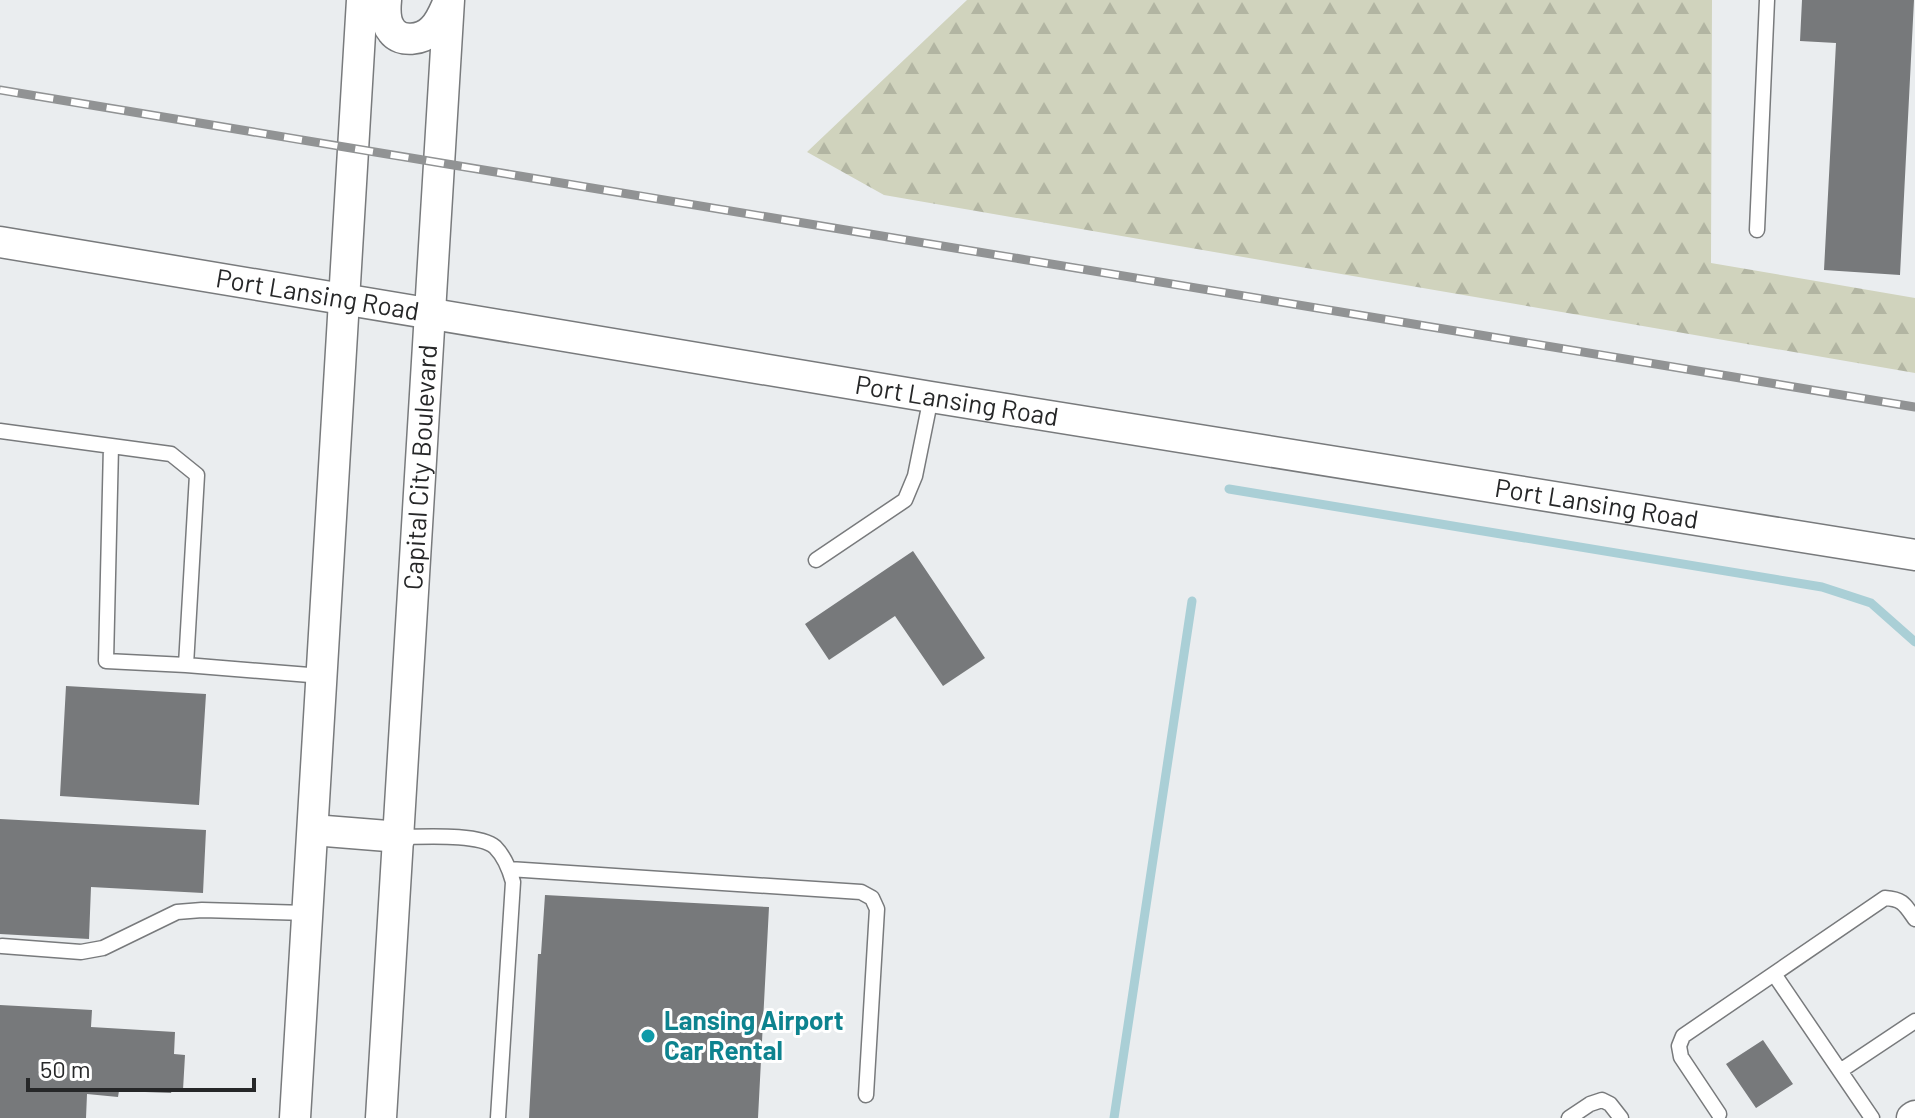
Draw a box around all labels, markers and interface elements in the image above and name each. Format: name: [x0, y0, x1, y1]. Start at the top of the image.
street label: Port Lansing Road: [214, 261, 422, 326]
street label: Capital City Boulevard: [396, 343, 442, 591]
street label: Port Lansing Road: [853, 368, 1061, 431]
street label: Port Lansing Road: [1493, 471, 1701, 534]
place label: Lansing Airport Car Rental: [664, 1004, 844, 1065]
marker: Lansing Airport Car Rental: [639, 1027, 657, 1045]
scale bar: [28, 1042, 254, 1092]
text: 50 m: [40, 1054, 91, 1083]

